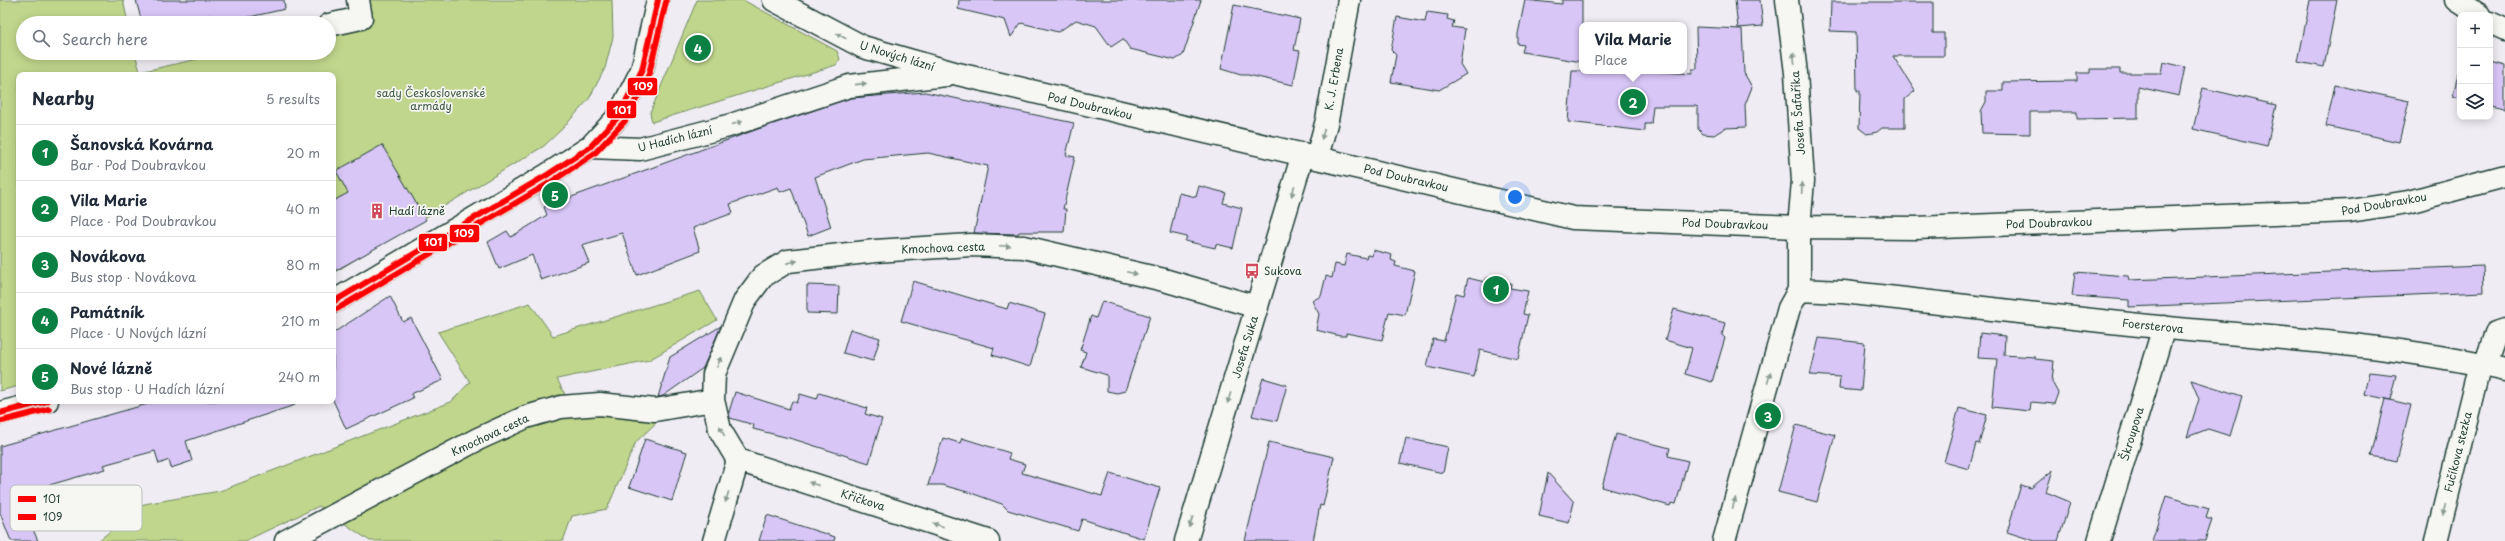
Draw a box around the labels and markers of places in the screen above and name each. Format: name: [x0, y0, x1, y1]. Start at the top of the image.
pin: 4: [685, 33, 711, 63]
pin: 2: [1620, 87, 1646, 117]
pin: 5: [542, 180, 568, 210]
building icon: Hadí lázně: [368, 202, 386, 220]
place label: Hadí lázně: [389, 202, 445, 219]
bus stop icon: Sukova: [1243, 262, 1261, 280]
place label: Sukova: [1264, 262, 1302, 279]
pin: 1: [1483, 274, 1509, 304]
pin: 3: [1755, 401, 1781, 431]

